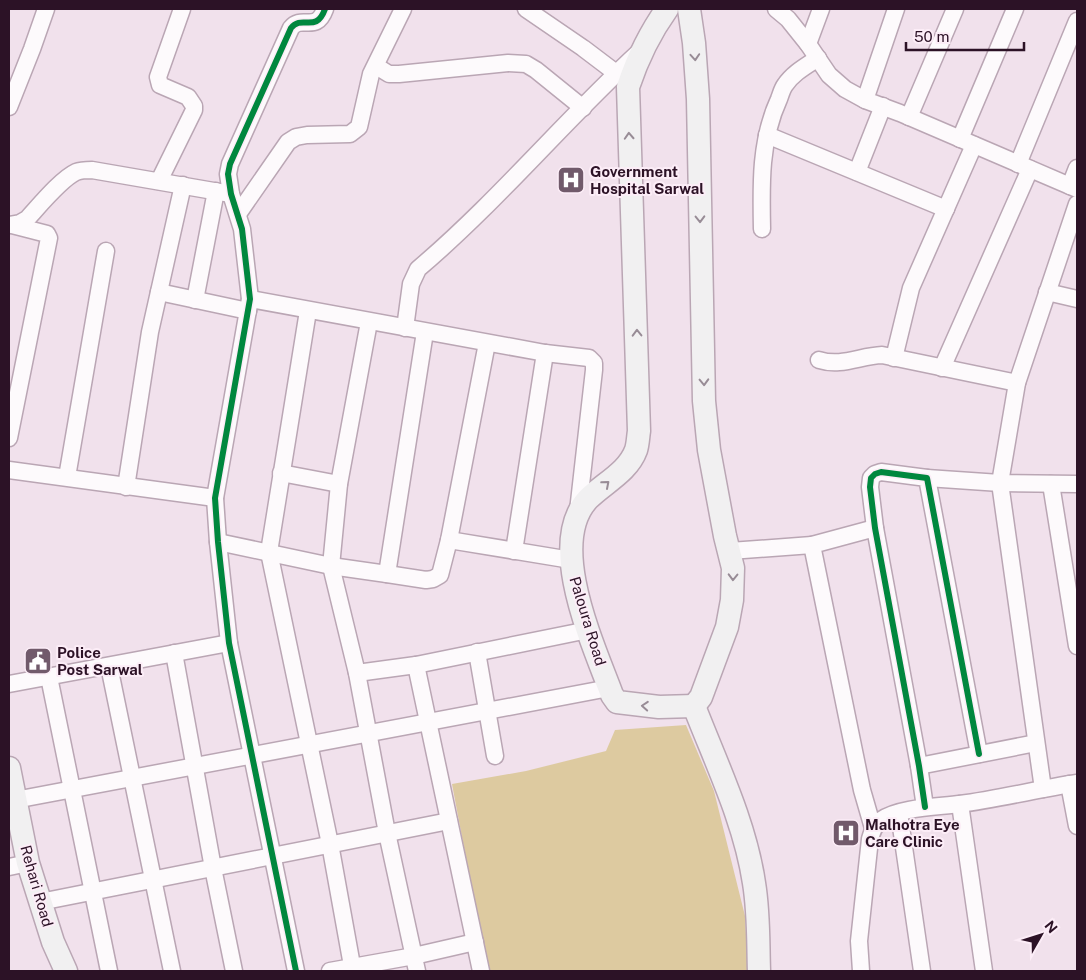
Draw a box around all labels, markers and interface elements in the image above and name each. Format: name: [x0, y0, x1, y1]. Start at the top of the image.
scale bar: [906, 20, 1024, 52]
text: 50 m: [914, 28, 949, 45]
one-way arrow: [689, 53, 700, 61]
one-way arrow: [624, 132, 634, 140]
place label: Government Hospital Sarwal: [590, 163, 704, 197]
hospital icon: Government Hospital Sarwal: [556, 165, 586, 195]
one-way arrow: [695, 216, 705, 224]
one-way arrow: [632, 329, 642, 336]
one-way arrow: [698, 378, 709, 386]
one-way arrow: [601, 480, 610, 489]
one-way arrow: [728, 573, 738, 581]
street label: Paloura Road: [566, 574, 610, 668]
place label: Police Post Sarwal: [57, 644, 143, 678]
public building icon: Police Post Sarwal: [23, 646, 53, 676]
one-way arrow: [641, 700, 649, 711]
place label: Malhotra Eye Care Clinic: [865, 816, 960, 850]
hospital icon: Malhotra Eye Care Clinic: [831, 818, 861, 848]
street label: Rehari Road: [17, 843, 57, 929]
north arrow: [1016, 910, 1066, 960]
text: N: [1041, 918, 1061, 936]

